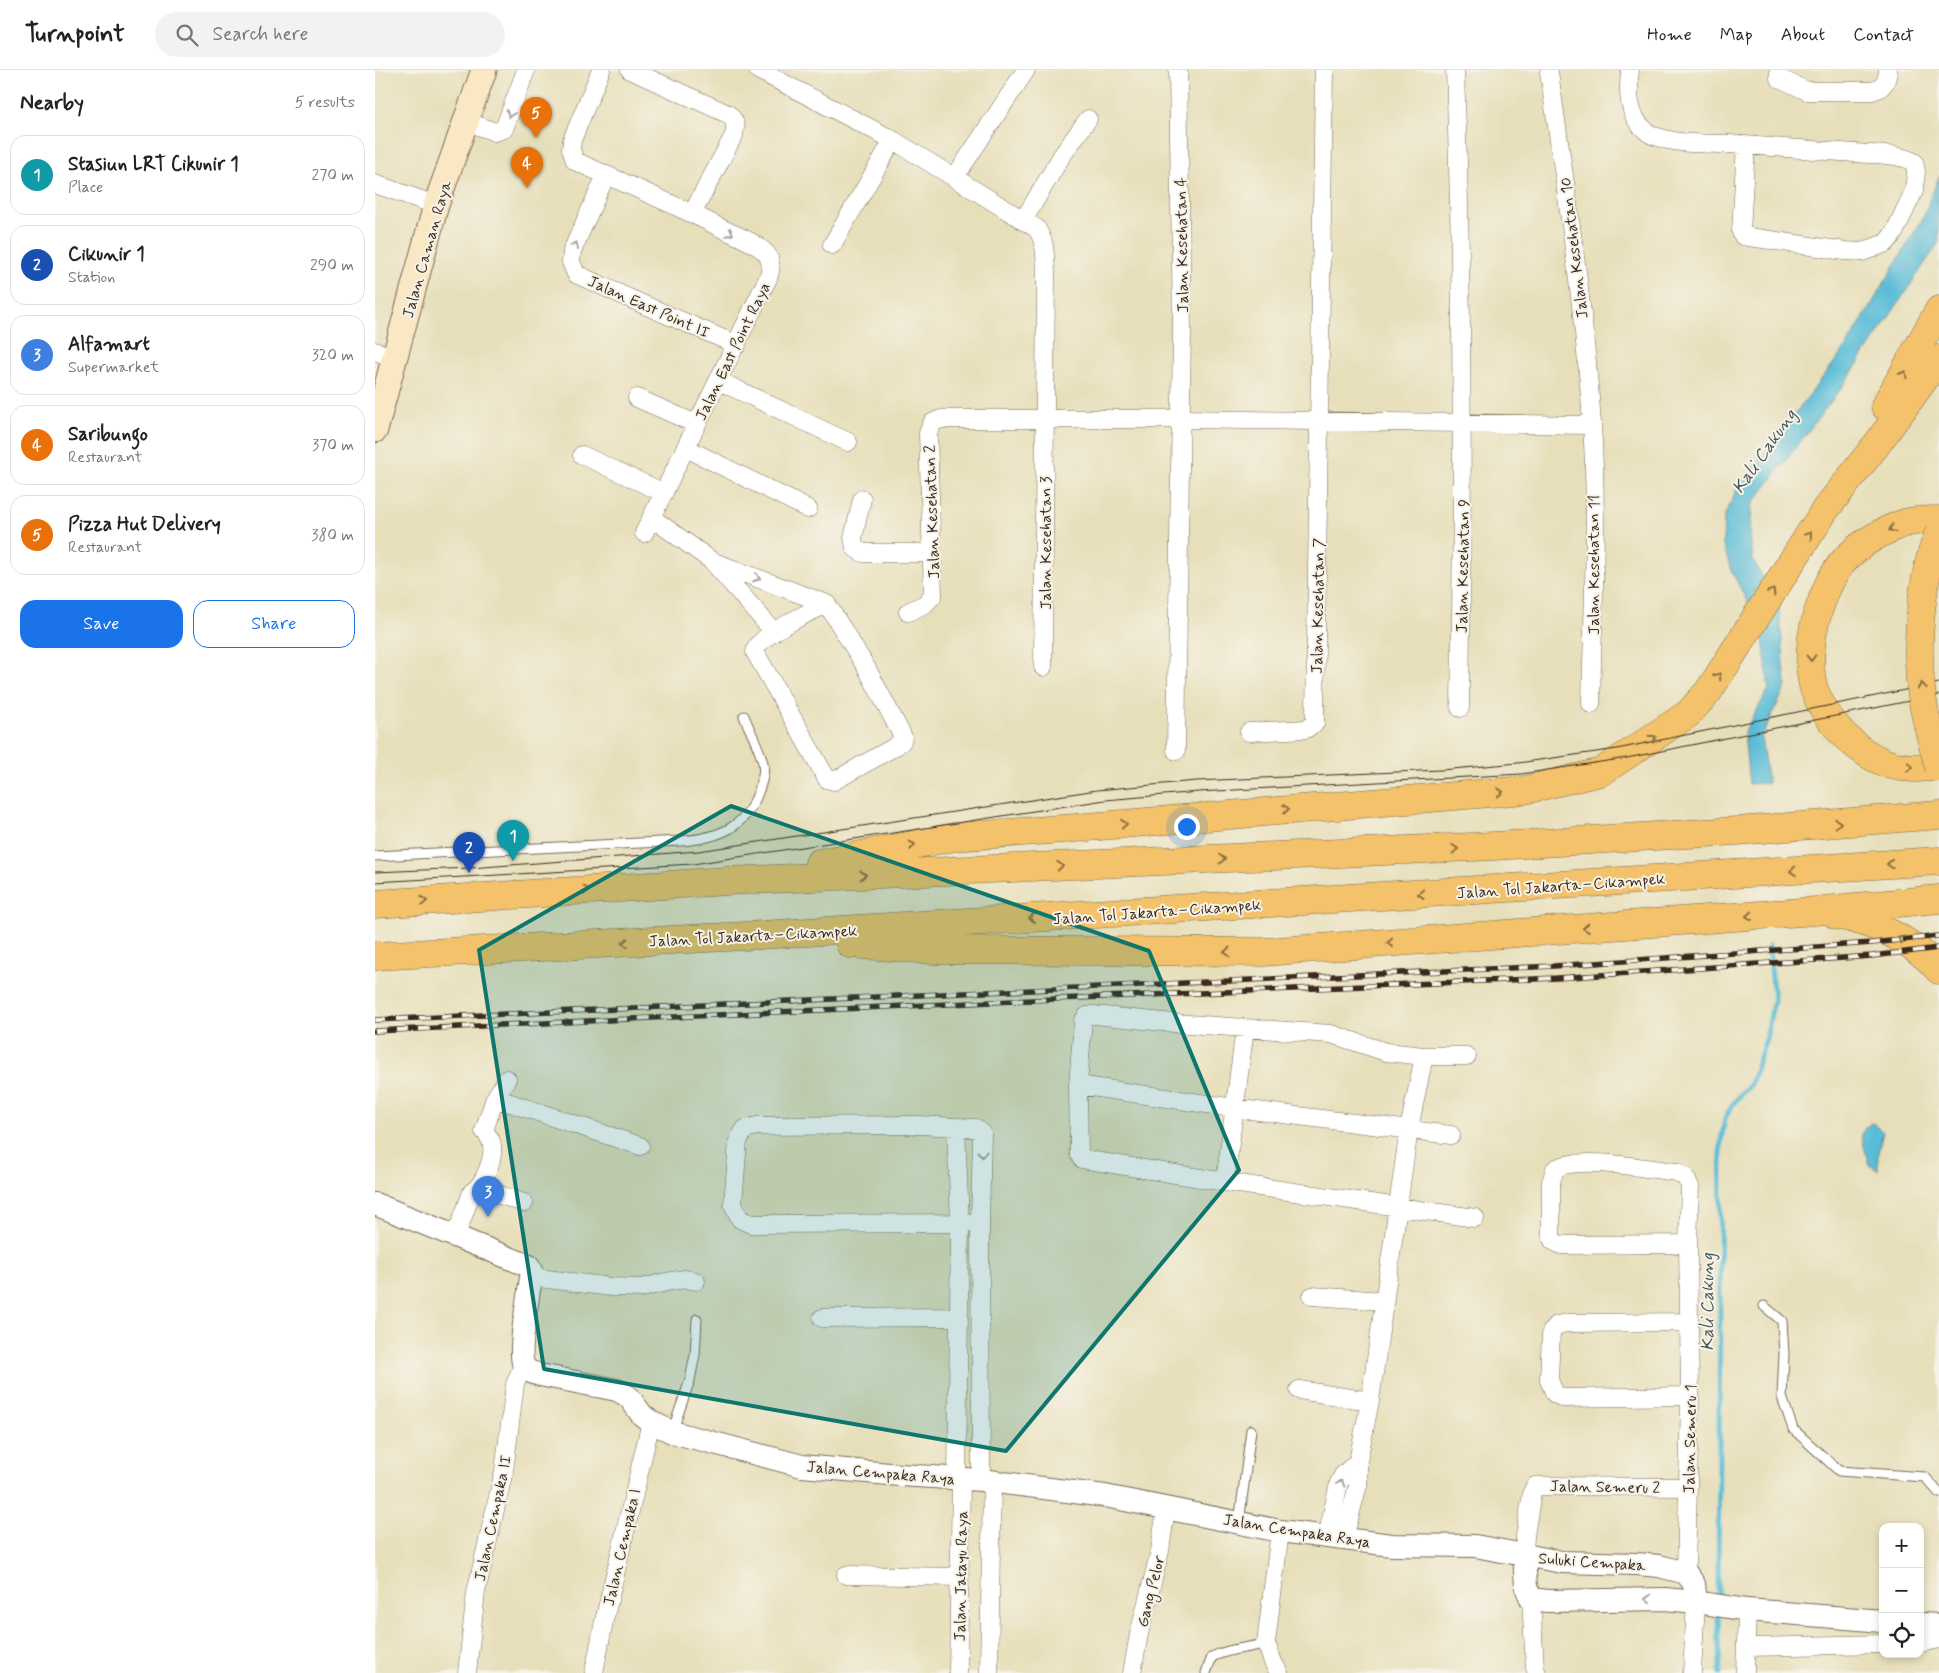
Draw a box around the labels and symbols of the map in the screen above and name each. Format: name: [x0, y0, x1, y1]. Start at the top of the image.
pin: 5: [520, 97, 552, 138]
one-way arrow: [506, 109, 516, 118]
pin: 4: [511, 147, 543, 188]
street label: Jalan Kesehatan 10: [1555, 176, 1594, 320]
street label: Jalan Kesehatan 4: [1171, 177, 1194, 313]
street label: Jalan Caman Raya: [398, 178, 457, 321]
one-way arrow: [725, 227, 734, 237]
one-way arrow: [569, 241, 580, 250]
street label: Jalan East Point II: [584, 271, 712, 344]
street label: Jalan East Point Raya: [691, 279, 776, 424]
one-way arrow: [1897, 370, 1907, 379]
water label: Kali Cakung: [1727, 404, 1803, 499]
street label: Jalan Kesehatan 2: [920, 444, 945, 579]
street label: Jalan Kesehatan 3: [1036, 476, 1057, 610]
street label: Jalan Kesehatan 11: [1584, 495, 1605, 635]
street label: Jalan Kesehatan 9: [1452, 499, 1475, 633]
one-way arrow: [1888, 522, 1897, 533]
one-way arrow: [1803, 531, 1812, 541]
street label: Jalan Kesehatan 7: [1307, 538, 1330, 674]
one-way arrow: [752, 572, 761, 582]
one-way arrow: [1766, 588, 1775, 597]
one-way arrow: [1806, 654, 1816, 662]
one-way arrow: [1712, 672, 1722, 681]
one-way arrow: [1917, 682, 1928, 690]
one-way arrow: [1647, 735, 1656, 744]
one-way arrow: [1907, 761, 1915, 772]
one-way arrow: [1496, 787, 1504, 798]
one-way arrow: [1282, 804, 1290, 815]
your location: [1174, 814, 1200, 840]
one-way arrow: [1835, 818, 1843, 829]
one-way arrow: [1121, 819, 1129, 830]
pin: 1: [497, 820, 529, 861]
pin: 2: [453, 832, 485, 873]
one-way arrow: [907, 840, 916, 851]
one-way arrow: [1451, 843, 1459, 854]
one-way arrow: [1219, 854, 1227, 865]
one-way arrow: [1886, 859, 1894, 870]
one-way arrow: [1056, 861, 1064, 872]
one-way arrow: [1789, 865, 1797, 876]
street label: Jalan Tol Jakarta–Cikampek: [1456, 869, 1666, 904]
one-way arrow: [859, 870, 867, 880]
one-way arrow: [582, 885, 590, 896]
one-way arrow: [1417, 889, 1425, 900]
street label: Jalan Tol Jakarta–Cikampek: [1052, 895, 1262, 930]
one-way arrow: [420, 896, 428, 907]
one-way arrow: [1744, 910, 1752, 921]
one-way arrow: [1028, 913, 1036, 924]
street label: Jalan Tol Jakarta–Cikampek: [648, 921, 858, 952]
one-way arrow: [1582, 922, 1590, 933]
one-way arrow: [1897, 936, 1906, 946]
one-way arrow: [621, 937, 629, 948]
one-way arrow: [1385, 937, 1393, 948]
one-way arrow: [1223, 947, 1231, 957]
one-way arrow: [976, 1150, 987, 1158]
pin: 3: [472, 1176, 504, 1217]
water label: Kali Cakung: [1696, 1252, 1720, 1351]
street label: Jalan Semeru 1: [1679, 1384, 1702, 1494]
street label: Jalan Cempaka II: [470, 1453, 517, 1583]
street label: Jalan Cempaka Raya: [806, 1457, 956, 1490]
street label: Jalan Semeru 2: [1550, 1476, 1661, 1499]
one-way arrow: [1335, 1479, 1345, 1488]
street label: Jalan Cempaka I: [599, 1487, 646, 1608]
street label: Jalan Cempaka Raya: [1221, 1509, 1372, 1554]
street label: Jalan Jatayu Raya: [950, 1510, 973, 1642]
street label: Suluki Cempaka: [1538, 1548, 1646, 1577]
street label: Gang Pelor: [1132, 1553, 1172, 1630]
one-way arrow: [1643, 1594, 1651, 1604]

